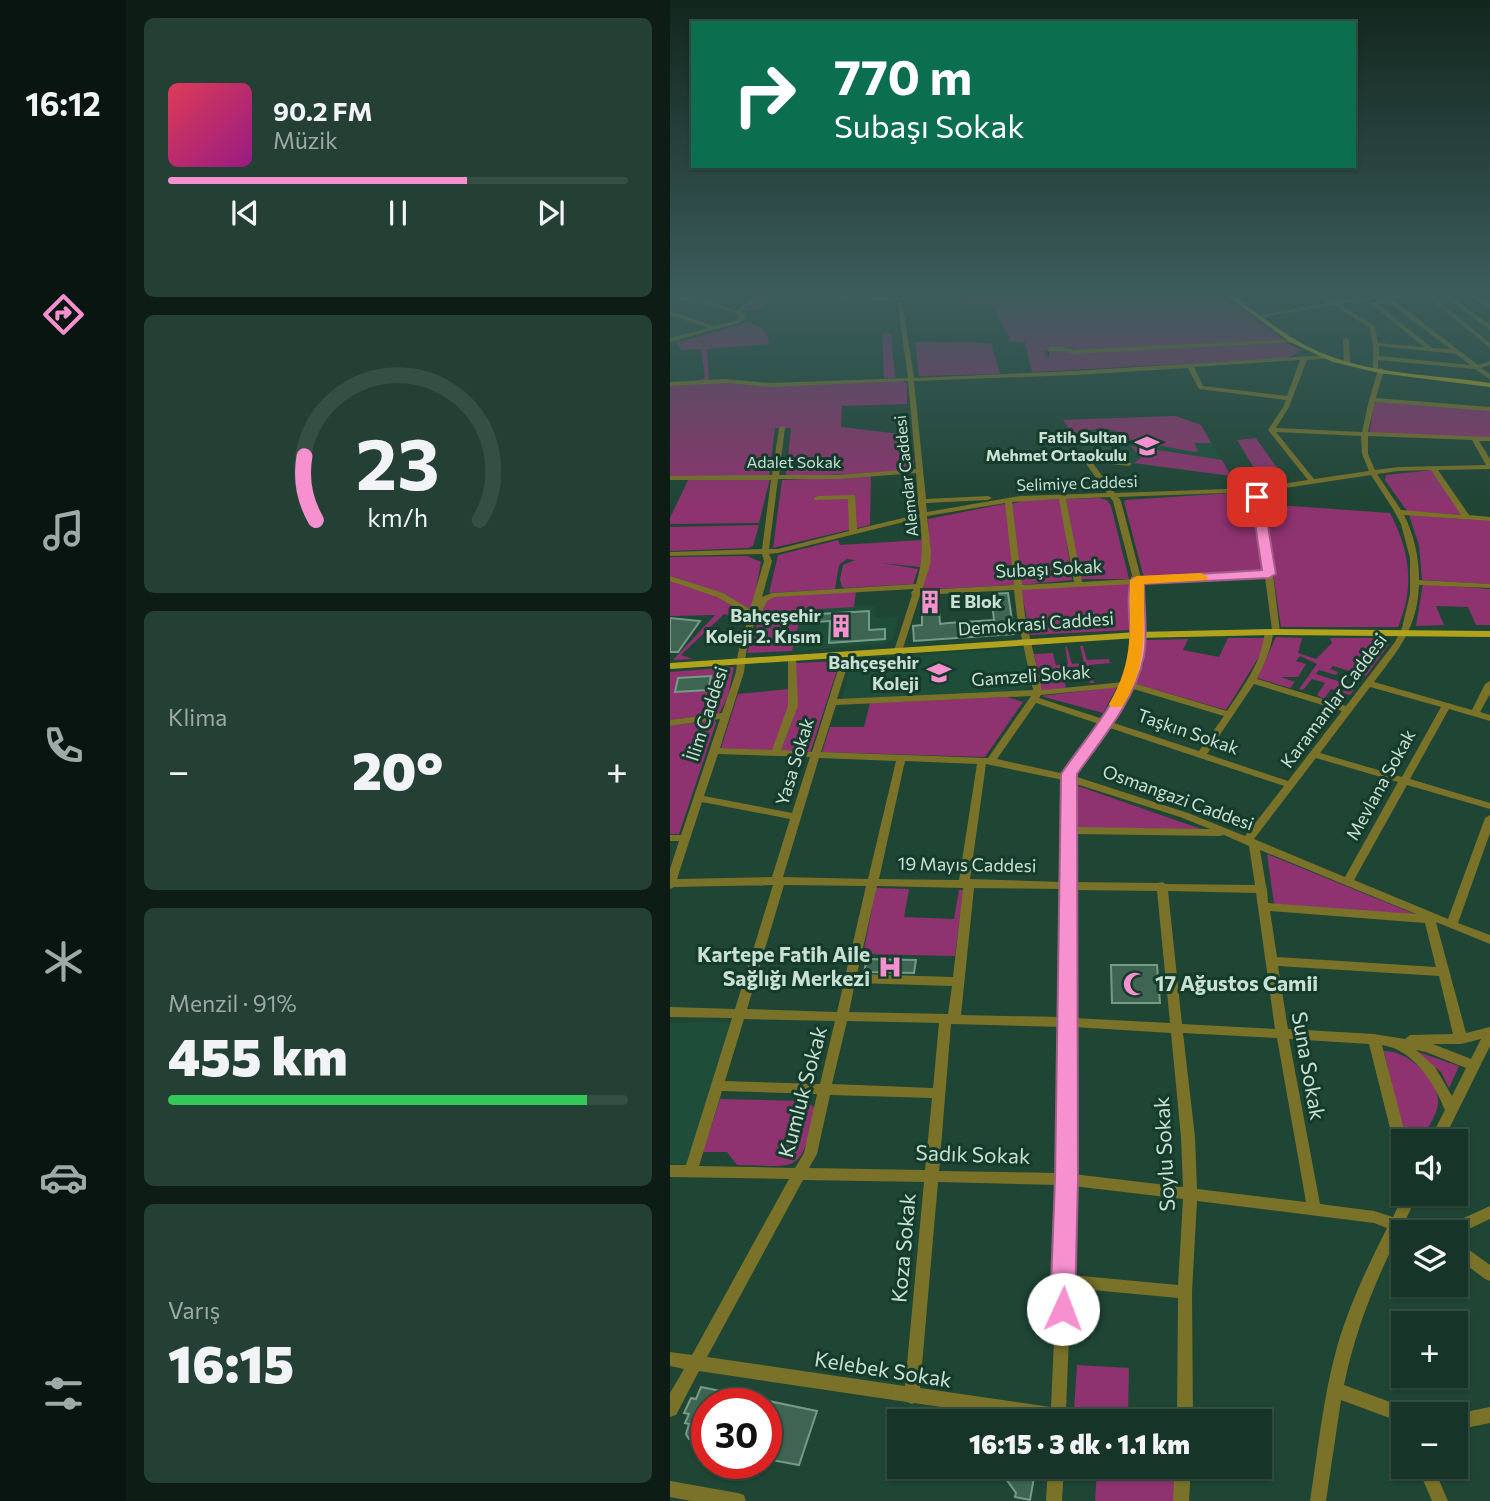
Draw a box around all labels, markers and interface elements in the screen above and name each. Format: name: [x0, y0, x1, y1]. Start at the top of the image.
text: 770 m: [834, 45, 972, 105]
icon: right: [719, 49, 810, 140]
text: 16:12: [25, 83, 101, 123]
text: 90.2 FM: [273, 95, 373, 126]
text: Subaşı Sokak: [834, 105, 1025, 145]
text: Müzik: [273, 126, 338, 154]
icon: previous: [226, 194, 264, 232]
icon: pause: [379, 194, 417, 232]
icon: next: [532, 194, 570, 232]
icon: directions: [39, 290, 88, 339]
street label: Alemdar Caddesi: [890, 414, 921, 538]
text: 23: [356, 416, 440, 505]
place label: Fatih Sultan Mehmet Ortaokulu: [986, 427, 1127, 464]
school or university icon: Fatih Sultan Mehmet Ortaokulu: [1133, 432, 1161, 460]
street label: Adalet Sokak: [747, 452, 842, 471]
pin: [1227, 467, 1287, 527]
street label: Selimiye Caddesi: [1016, 471, 1138, 494]
icon: arrive: [1238, 478, 1276, 516]
text: km/h: [368, 502, 428, 532]
icon: music: [39, 506, 88, 555]
street label: Subaşı Sokak: [995, 554, 1103, 582]
building icon: E Blok: [916, 588, 944, 616]
place label: E Blok: [950, 590, 1003, 612]
place label: Bahçeşehir Koleji 2. Kısım: [705, 604, 822, 647]
street label: Demokrasi Caddesi: [957, 607, 1115, 639]
building icon: Bahçeşehir Koleji 2. Kısım: [827, 612, 855, 640]
street label: Karamanlar Caddesi: [1275, 629, 1391, 772]
place label: Bahçeşehir Koleji: [828, 651, 920, 694]
school or university icon: Bahçeşehir Koleji: [925, 659, 953, 687]
street label: Gamzeli Sokak: [970, 660, 1092, 690]
street label: İlim Caddesi: [680, 664, 732, 764]
text: Klima: [168, 703, 227, 731]
street label: Taşkın Sokak: [1135, 703, 1242, 759]
street label: Yasa Sokak: [770, 715, 818, 808]
icon: phone: [39, 721, 88, 770]
street label: Mevlana Sokak: [1341, 725, 1420, 844]
text: 20°: [352, 737, 443, 801]
text: −: [168, 746, 190, 793]
text: +: [606, 746, 628, 793]
street label: Osmangazi Caddesi: [1100, 759, 1257, 835]
street label: 19 Mayıs Caddesi: [897, 852, 1037, 876]
icon: climate: [39, 937, 88, 986]
place label: Kartepe Fatih Aile Sağlığı Merkezi: [697, 941, 870, 990]
hospital icon: Kartepe Fatih Aile Sağlığı Merkezi: [876, 953, 904, 981]
mosque icon: 17 Ağustos Camii: [1121, 970, 1149, 998]
place label: 17 Ağustos Camii: [1155, 970, 1318, 995]
text: Menzil · 91%: [168, 989, 297, 1017]
street label: Suna Sokak: [1288, 1010, 1331, 1122]
text: 455 km: [168, 1023, 348, 1087]
street label: Kumluk Sokak: [772, 1023, 831, 1160]
street label: Soylu Sokak: [1148, 1096, 1179, 1212]
map controls: [1391, 1129, 1468, 1479]
button: sound: [1391, 1129, 1468, 1206]
street label: Sadık Sokak: [915, 1139, 1031, 1168]
icon: car: [39, 1153, 88, 1202]
street label: Koza Sokak: [885, 1192, 920, 1304]
button: layers: [1391, 1220, 1468, 1297]
position arrow: [1026, 1272, 1100, 1346]
text: Varış: [168, 1296, 220, 1324]
button: +: [1391, 1311, 1468, 1388]
text: 16:15: [168, 1330, 294, 1394]
street label: Kelebek Sokak: [813, 1345, 954, 1392]
icon: filters: [39, 1369, 88, 1418]
speed limit sign: 30: [691, 1388, 782, 1479]
button: −: [1391, 1402, 1468, 1479]
text: 16:15 · 3 dk · 1.1 km: [969, 1428, 1190, 1459]

